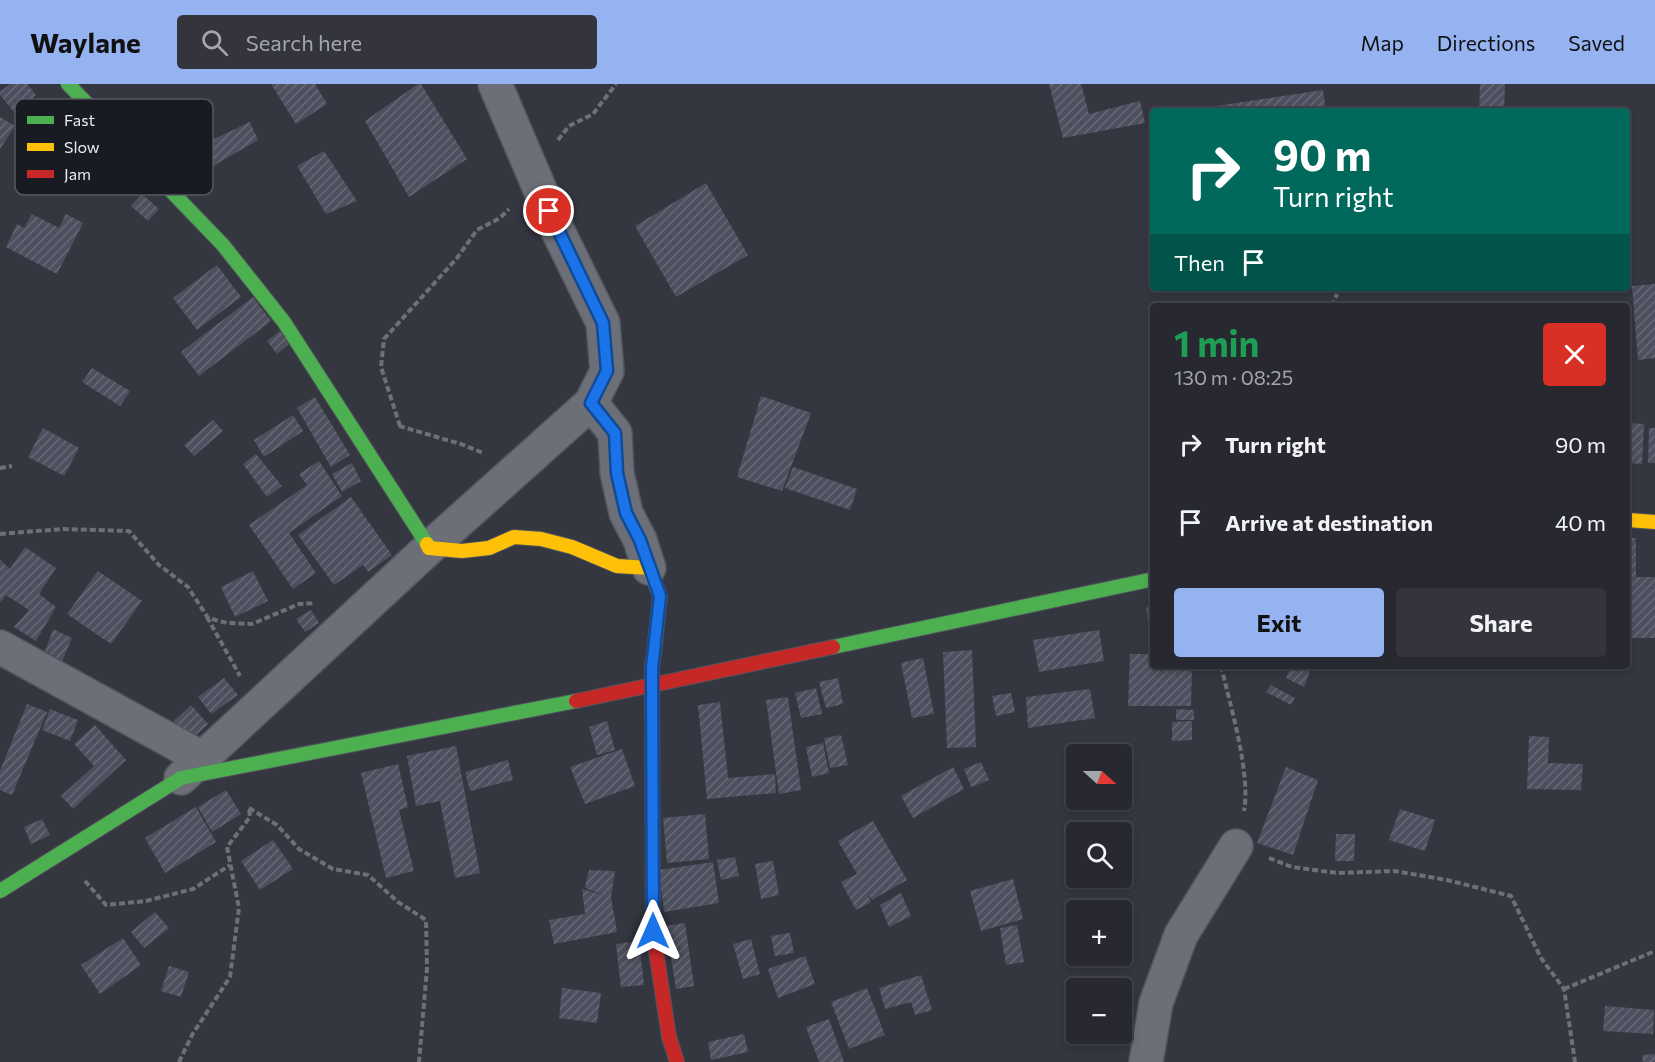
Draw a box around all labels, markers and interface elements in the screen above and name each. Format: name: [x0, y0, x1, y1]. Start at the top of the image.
search box: [177, 15, 597, 69]
text: Waylane: [30, 25, 141, 59]
icon: search: [198, 26, 231, 59]
text: Search here: [246, 29, 362, 56]
text: Map: [1361, 30, 1404, 55]
text: Directions: [1437, 30, 1535, 55]
text: Saved: [1568, 30, 1625, 55]
legend: [15, 99, 213, 195]
text: Fast: [64, 110, 95, 129]
text: 90 m: [1273, 128, 1372, 180]
icon: right: [1174, 132, 1252, 210]
text: Slow: [64, 137, 100, 156]
text: Jam: [64, 164, 91, 183]
text: Turn right: [1273, 180, 1393, 213]
pin: [523, 185, 574, 236]
icon: arrive: [532, 194, 565, 227]
icon: arrive: [1237, 246, 1270, 279]
text: Then: [1174, 249, 1225, 276]
text: 1 min: [1174, 320, 1259, 364]
button: close: [1543, 323, 1606, 386]
text: 130 m · 08:25: [1174, 365, 1293, 389]
icon: right: [1174, 428, 1207, 461]
text: Turn right: [1225, 431, 1326, 458]
text: 90 m: [1555, 431, 1606, 458]
icon: arrive: [1174, 506, 1207, 539]
text: Arrive at destination: [1225, 509, 1433, 536]
text: 40 m: [1555, 509, 1606, 536]
button: Exit: [1174, 588, 1384, 657]
button: Share: [1396, 588, 1606, 657]
north arrow: [1066, 744, 1132, 810]
map controls: [1066, 744, 1132, 1044]
button: search: [1066, 822, 1132, 888]
position arrow: [621, 899, 685, 963]
button: +: [1066, 900, 1132, 966]
button: −: [1066, 978, 1132, 1044]

